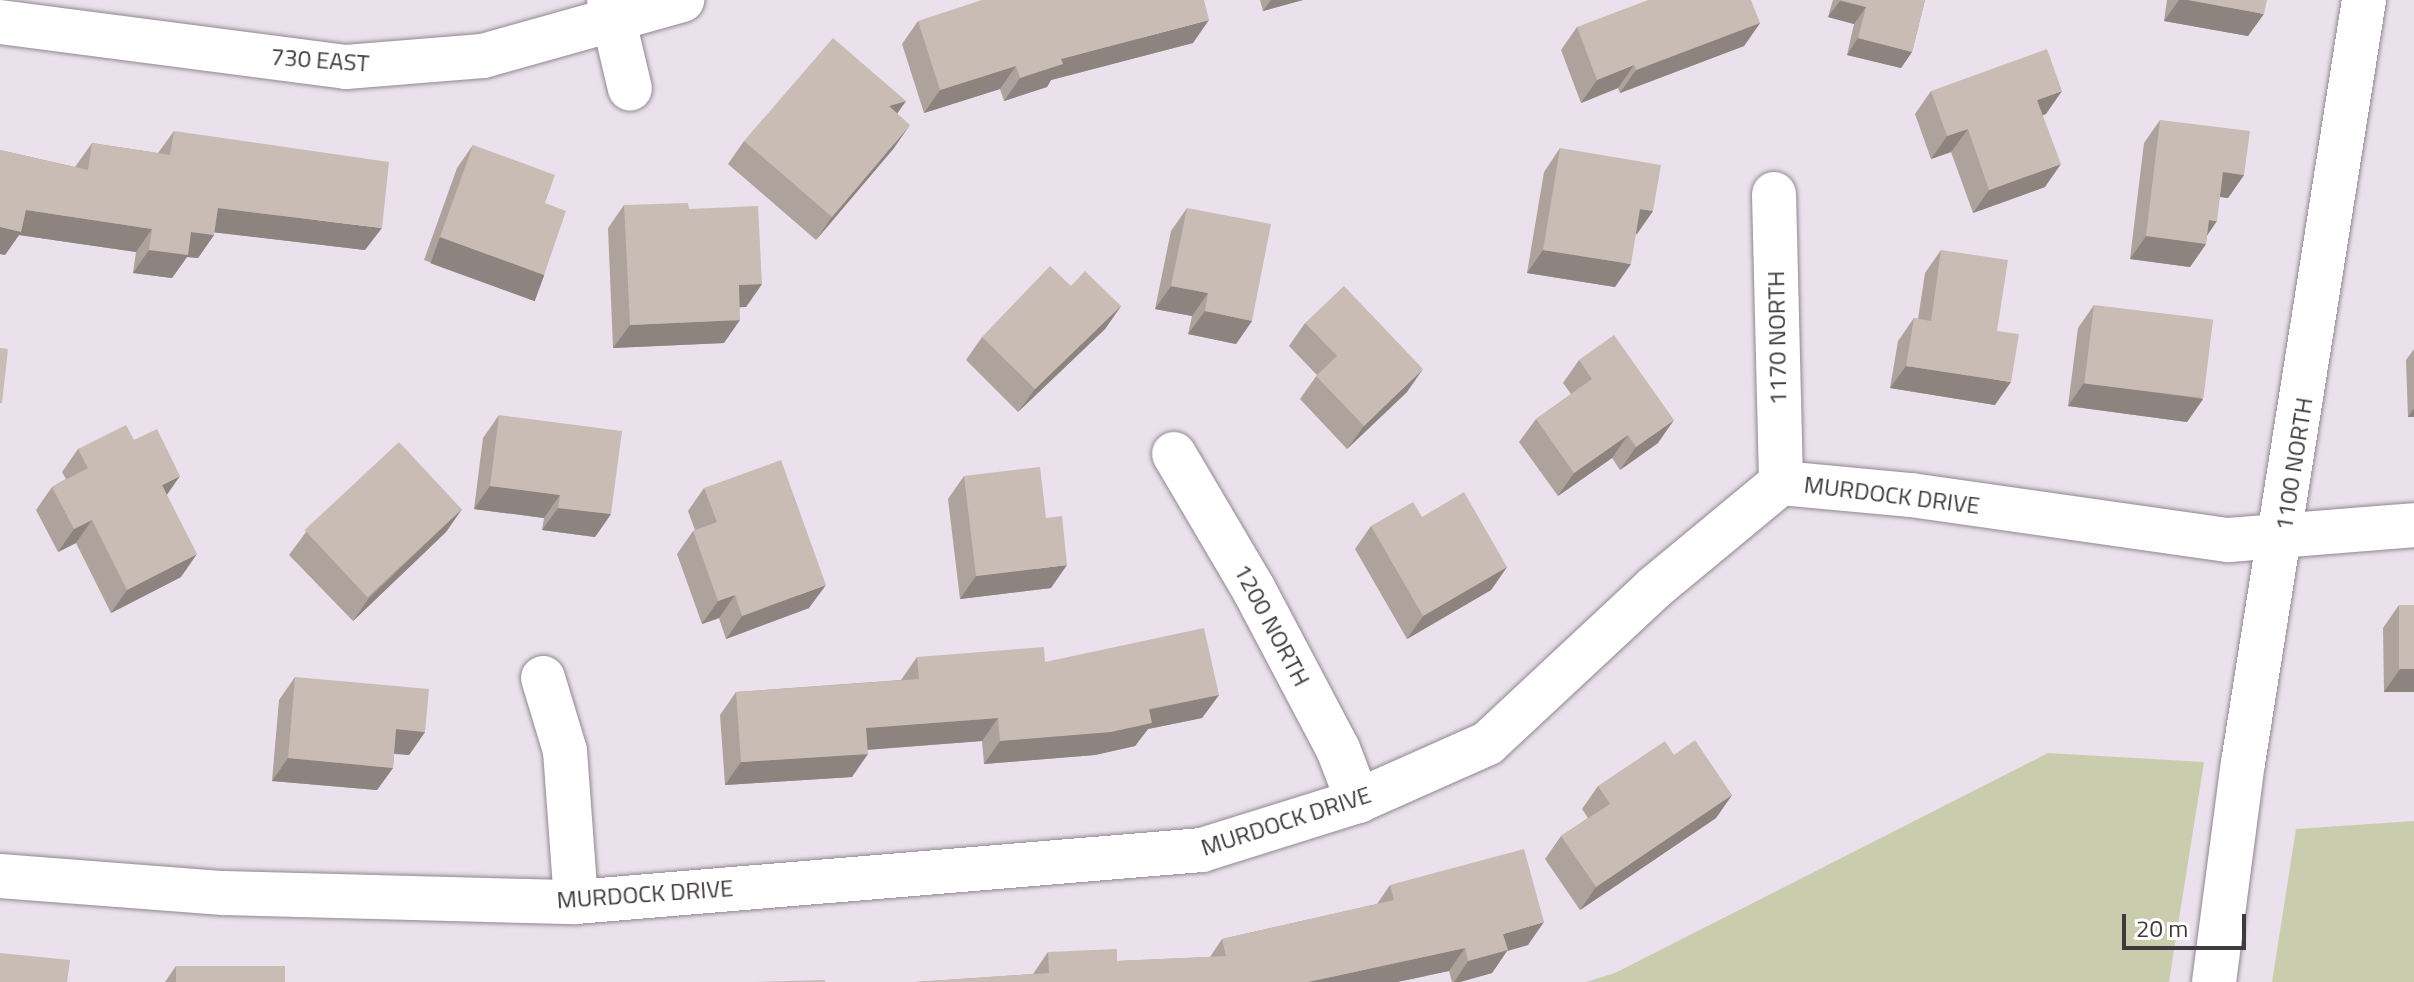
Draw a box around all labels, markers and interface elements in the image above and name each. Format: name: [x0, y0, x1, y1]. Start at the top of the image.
street label: 730 EAST: [270, 42, 370, 78]
street label: 1170 NORTH: [1761, 271, 1793, 405]
street label: 1100 NORTH: [2269, 395, 2319, 533]
street label: MURDOCK DRIVE: [1802, 470, 1982, 520]
street label: 1200 NORTH: [1228, 559, 1316, 691]
street label: MURDOCK DRIVE: [1197, 780, 1375, 862]
street label: MURDOCK DRIVE: [556, 873, 734, 915]
scale bar: [2126, 898, 2250, 948]
text: 20 m: [2136, 910, 2188, 946]

